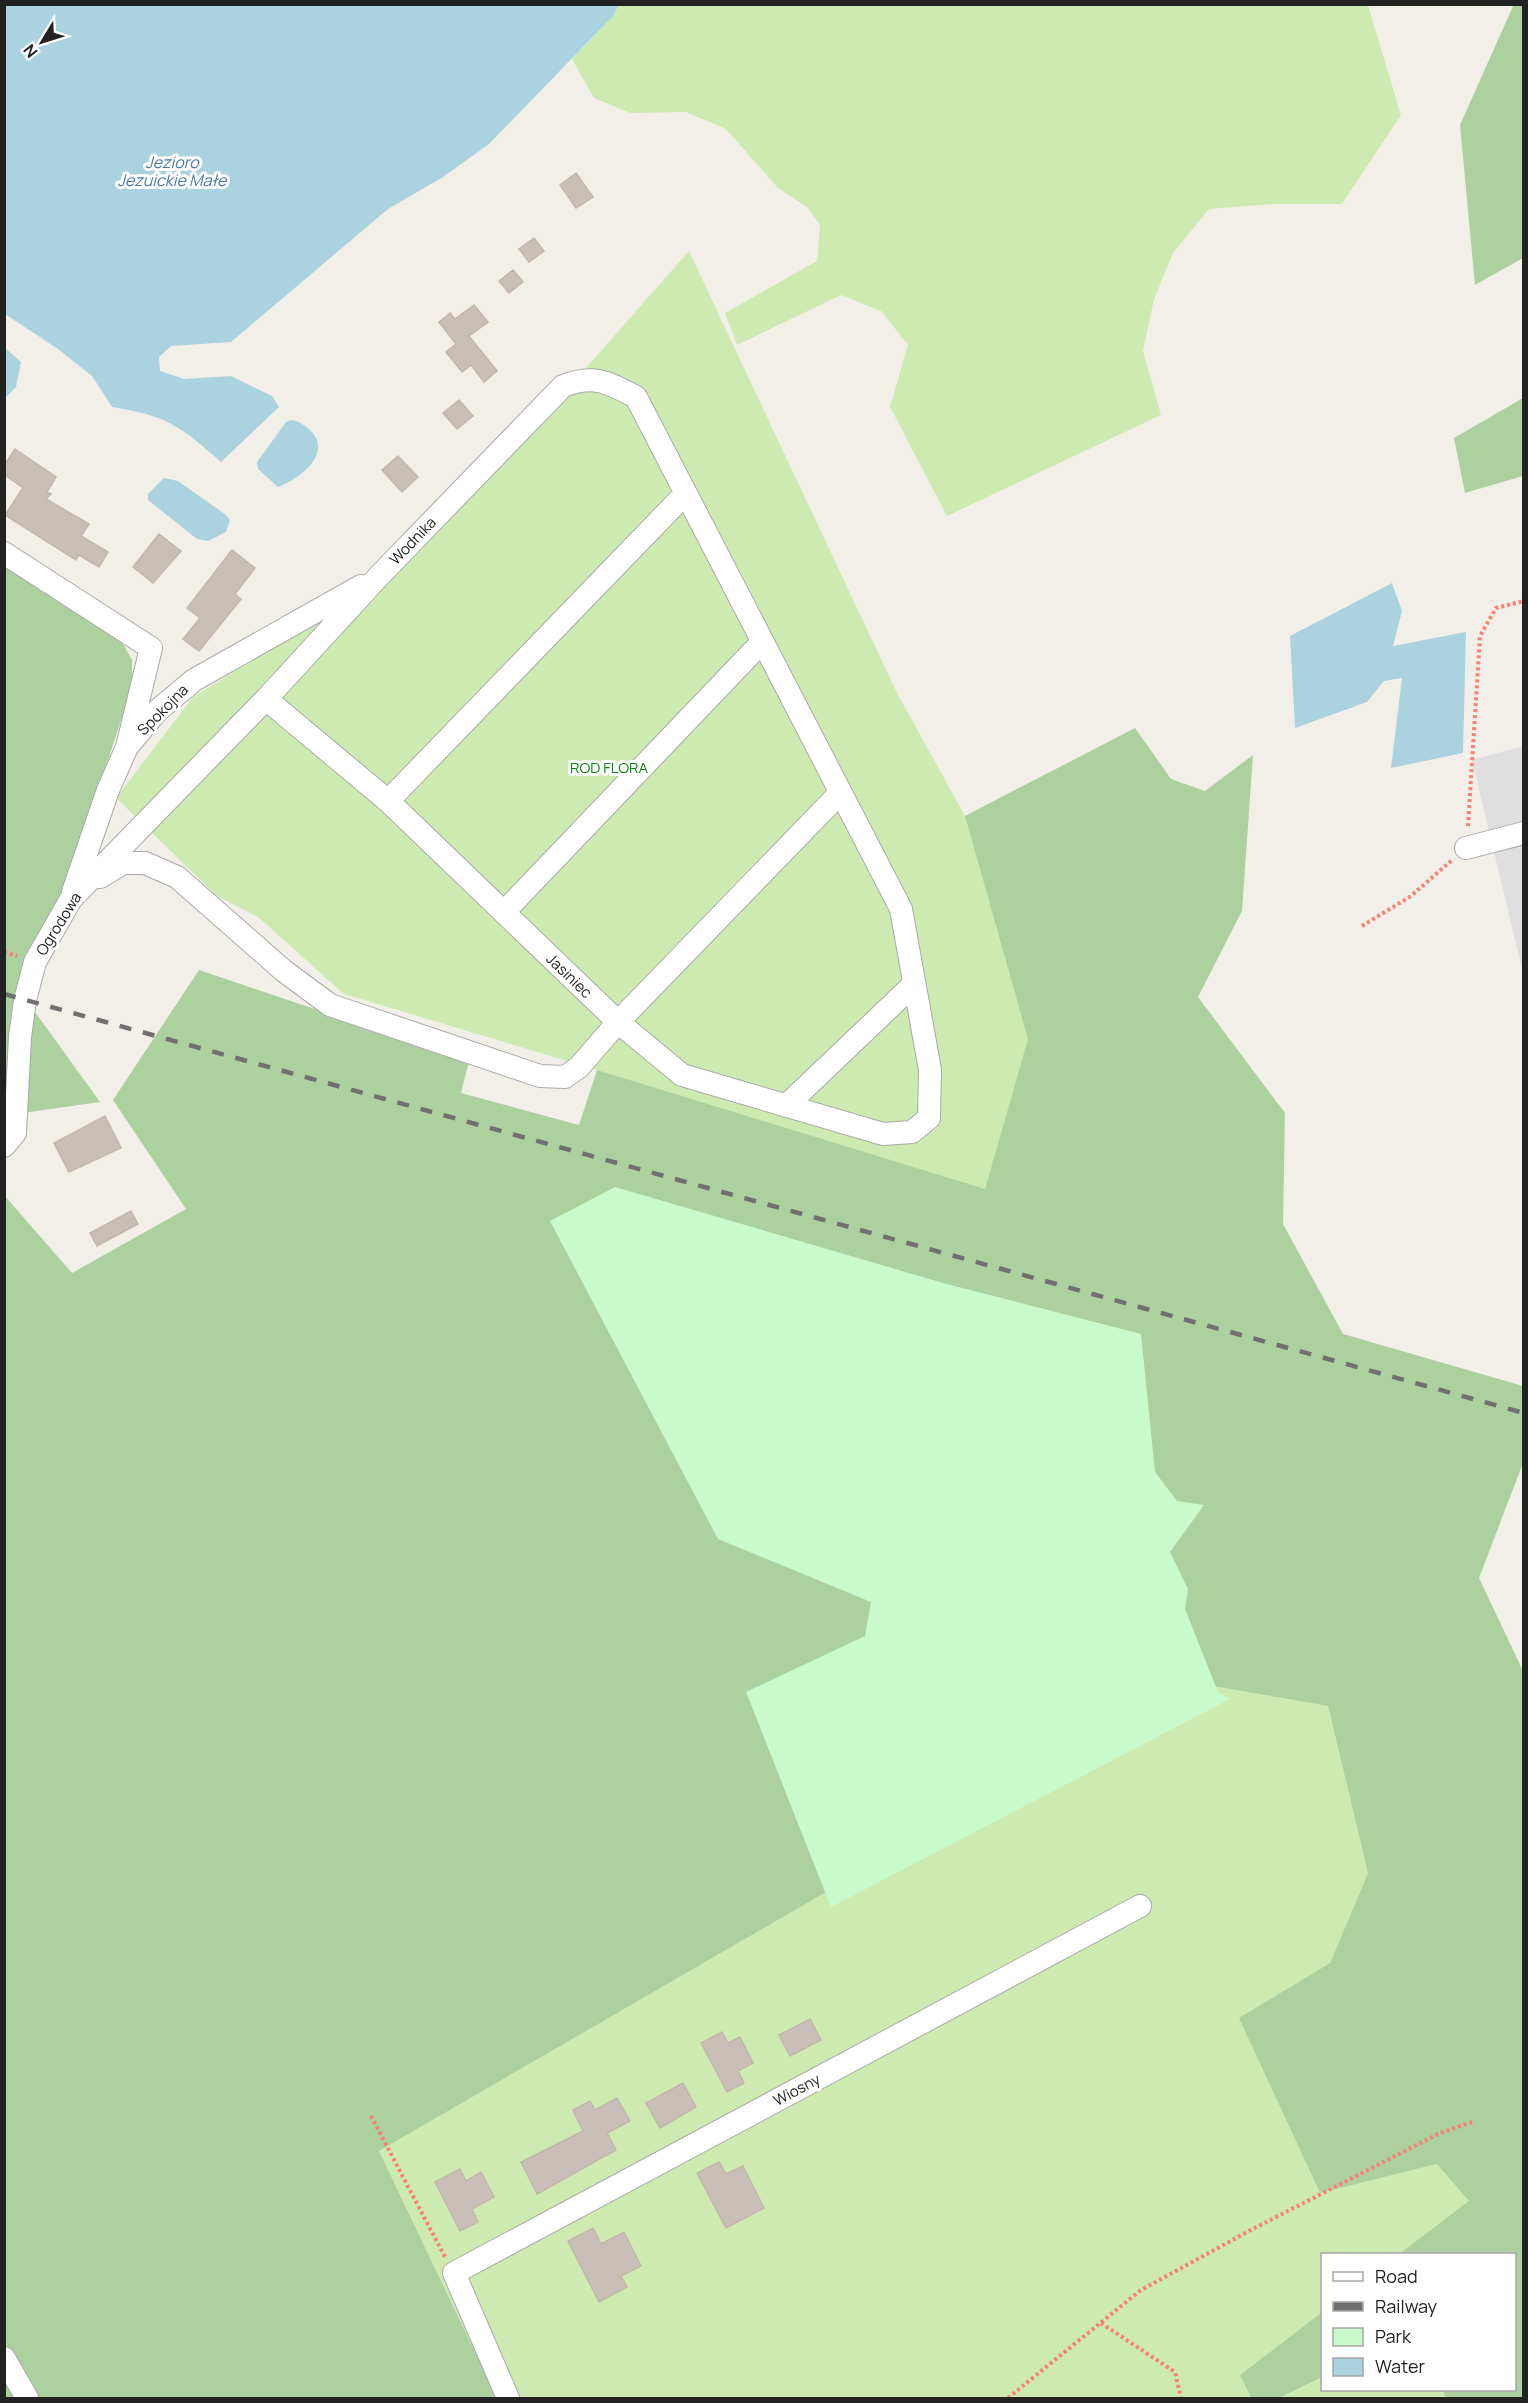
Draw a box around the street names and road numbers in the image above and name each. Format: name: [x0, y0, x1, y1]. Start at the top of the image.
street label: Wodnika: [385, 512, 441, 569]
street label: Spokojna: [133, 680, 193, 740]
street label: Ogrodowa: [31, 888, 86, 959]
street label: Jasiniec: [542, 949, 597, 1003]
street label: Wiosny: [770, 2068, 824, 2111]

